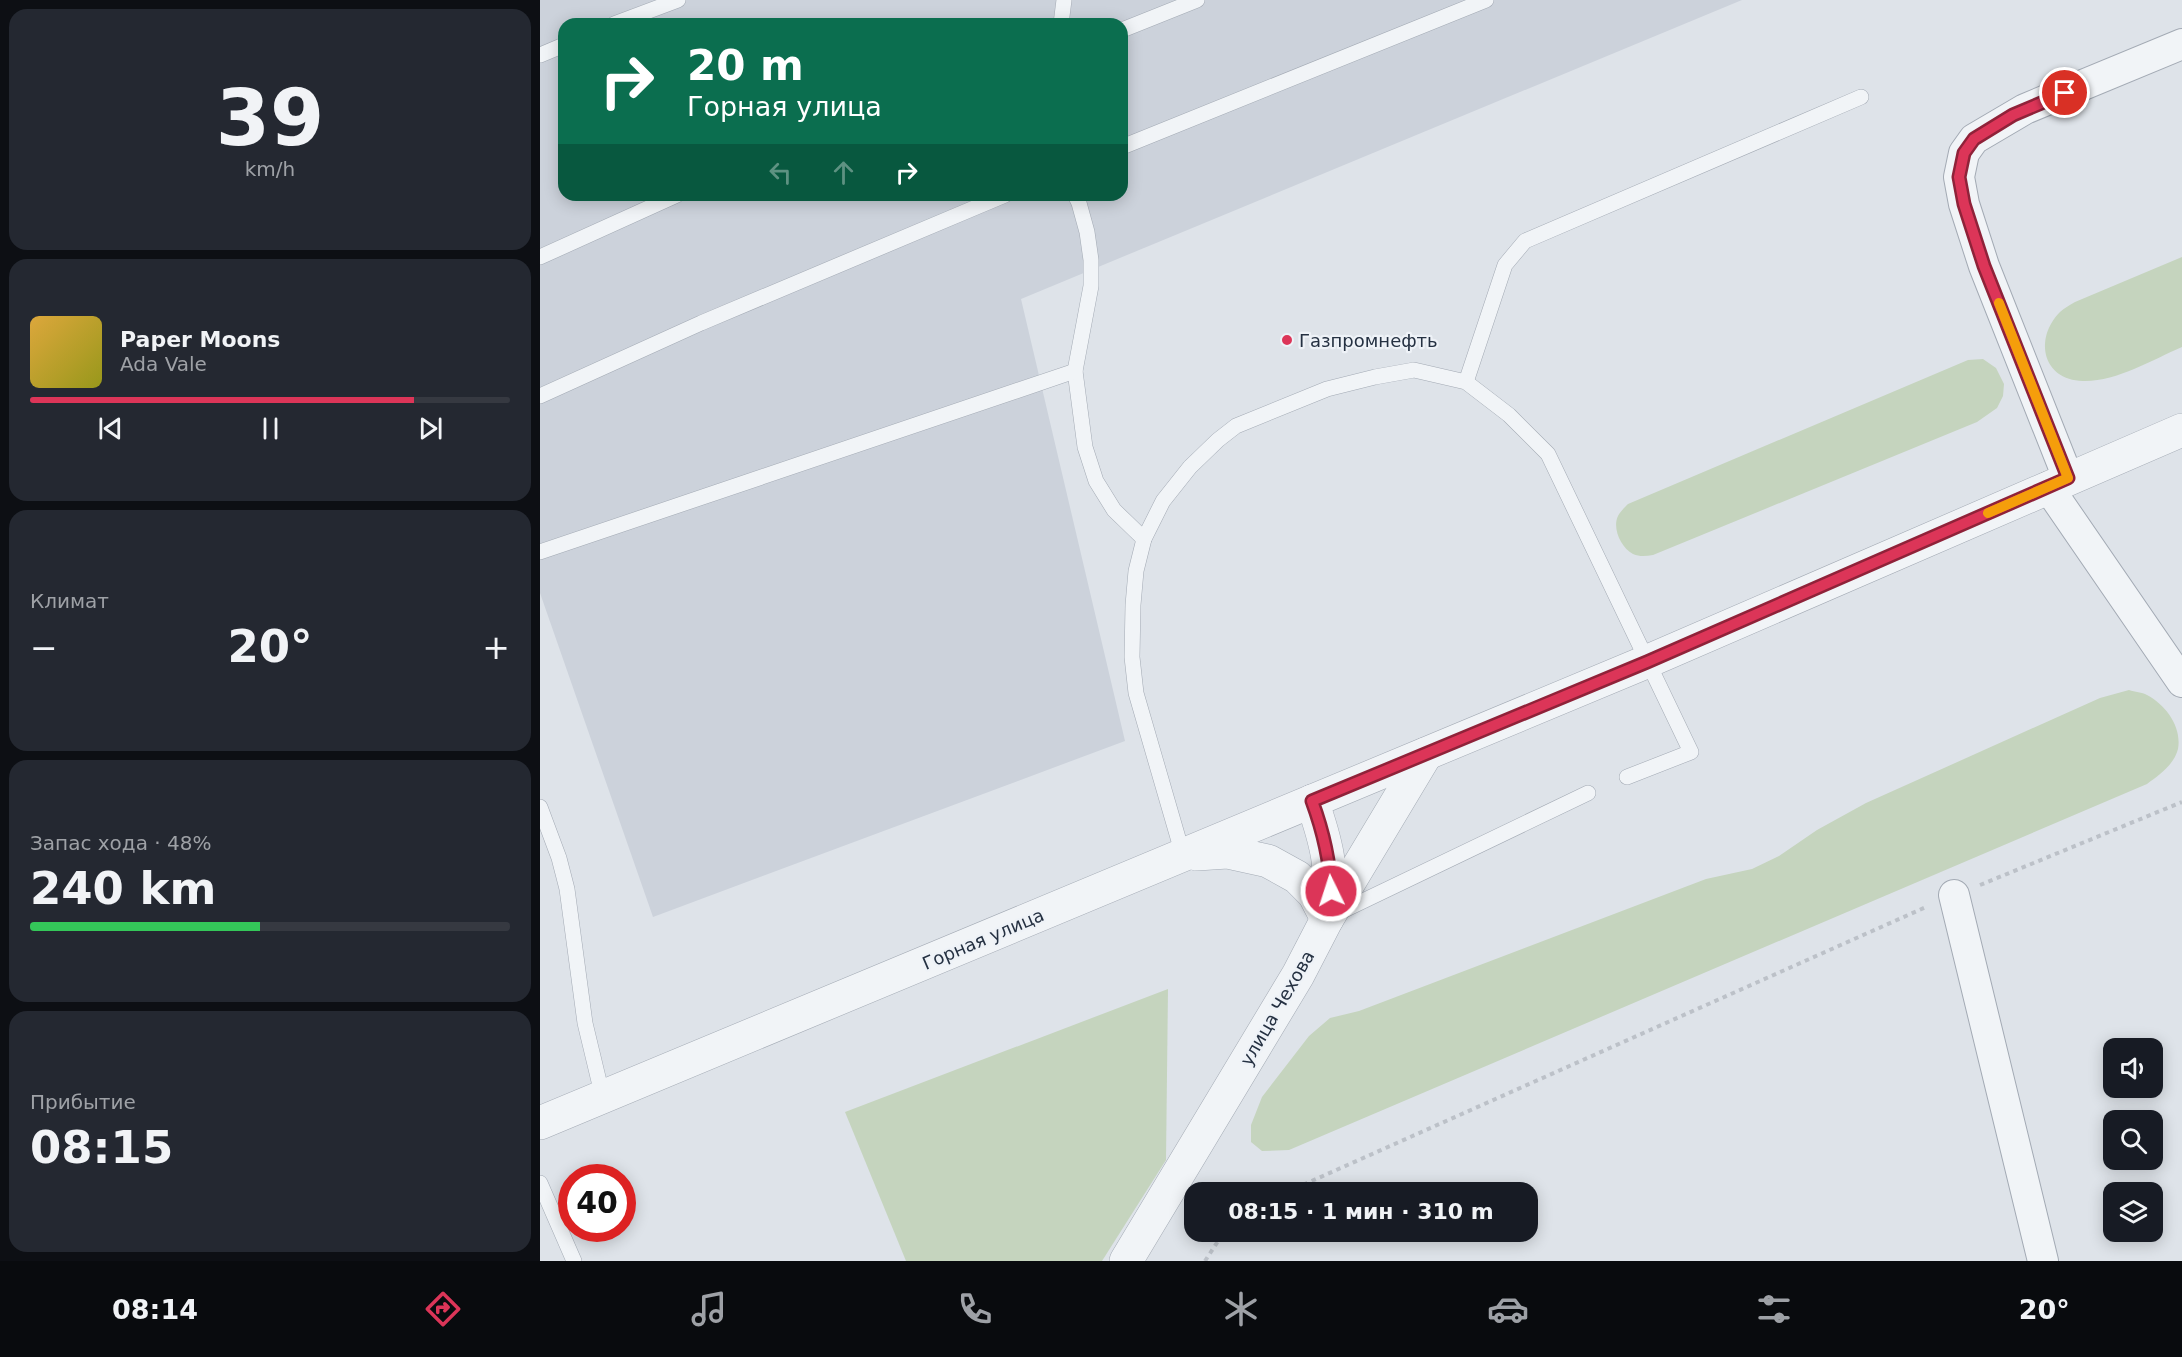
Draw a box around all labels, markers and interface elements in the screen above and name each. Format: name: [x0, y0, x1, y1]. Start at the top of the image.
text: 20 m: [687, 41, 804, 90]
icon: right: [588, 42, 666, 120]
pin: [2039, 67, 2090, 118]
text: 39: [216, 73, 324, 163]
icon: arrive: [2048, 76, 2081, 109]
text: Горная улица: [687, 91, 882, 122]
icon: left: [764, 156, 797, 189]
icon: ahead: [827, 156, 860, 189]
icon: right: [890, 156, 923, 189]
text: km/h: [245, 157, 295, 181]
text: Paper Moons: [120, 327, 280, 352]
place label: Газпромнефть: [1299, 330, 1438, 351]
marker: Газпромнефть: [1280, 333, 1294, 347]
text: Ada Vale: [120, 352, 207, 376]
icon: previous: [94, 412, 127, 445]
icon: pause: [254, 412, 287, 445]
icon: next: [414, 412, 447, 445]
text: Климат: [30, 589, 109, 613]
text: 20°: [227, 620, 313, 673]
text: −: [30, 628, 58, 667]
text: +: [482, 628, 510, 667]
text: Запас хода · 48%: [30, 831, 211, 855]
position arrow: [1299, 859, 1363, 923]
text: 240 km: [30, 862, 216, 915]
street label: Горная улица: [919, 904, 1047, 974]
street label: улица Чехова: [1236, 947, 1318, 1069]
map controls: [2103, 1038, 2163, 1242]
button: sound: [2103, 1038, 2163, 1098]
text: Прибытие: [30, 1090, 136, 1114]
button: search: [2103, 1110, 2163, 1170]
text: 08:15: [30, 1121, 173, 1174]
speed limit sign: 40: [558, 1164, 636, 1242]
button: layers: [2103, 1182, 2163, 1242]
text: 08:15 · 1 мин · 310 m: [1228, 1199, 1494, 1224]
icon: directions: [422, 1288, 464, 1330]
icon: music: [688, 1288, 730, 1330]
icon: phone: [954, 1288, 996, 1330]
icon: climate: [1220, 1288, 1262, 1330]
icon: car: [1487, 1288, 1529, 1330]
icon: filters: [1753, 1288, 1795, 1330]
text: 08:14: [112, 1294, 198, 1325]
text: 20°: [2019, 1294, 2070, 1325]

